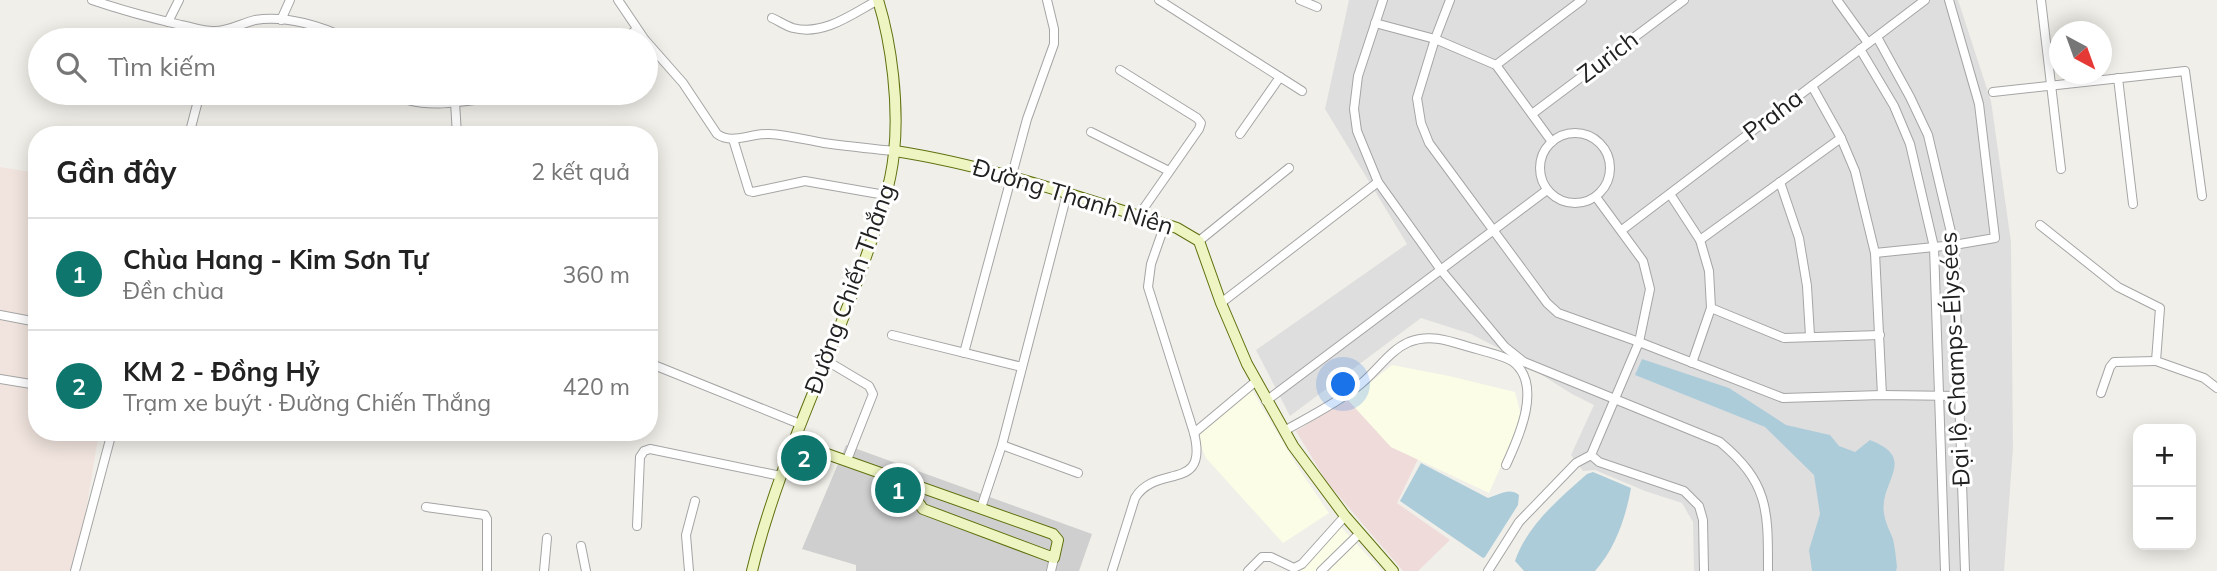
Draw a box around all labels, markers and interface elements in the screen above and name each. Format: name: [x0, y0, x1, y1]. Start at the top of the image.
north arrow: [2049, 21, 2112, 84]
street label: Zurich: [1571, 24, 1644, 89]
search box: [28, 28, 658, 105]
icon: search: [52, 48, 90, 86]
text: Tìm kiếm: [108, 50, 216, 83]
street label: Praha: [1737, 82, 1808, 146]
street label: Đường Thanh Niên: [969, 151, 1177, 241]
text: Gần đây: [56, 153, 177, 191]
text: 2 kết quả: [531, 157, 630, 186]
street label: Đường Chiến Thắng: [797, 180, 901, 398]
street label: Đại lộ Champs-Élysées: [1932, 231, 1976, 487]
text: Chùa Hang - Kim Sơn Tự: [123, 243, 428, 276]
text: 1: [72, 260, 86, 289]
text: 360 m: [562, 260, 630, 289]
text: Đền chùa: [123, 276, 224, 305]
text: KM 2 - Đồng Hỷ: [123, 355, 320, 388]
your location: [1326, 367, 1360, 401]
text: 2: [72, 372, 86, 401]
text: 420 m: [562, 372, 630, 401]
text: Trạm xe buýt · Đường Chiến Thắng: [123, 388, 491, 417]
map controls: [2133, 424, 2196, 550]
button: +: [2133, 424, 2196, 487]
pin: 2: [781, 432, 827, 484]
pin: 1: [875, 464, 921, 516]
button: −: [2133, 487, 2196, 550]

